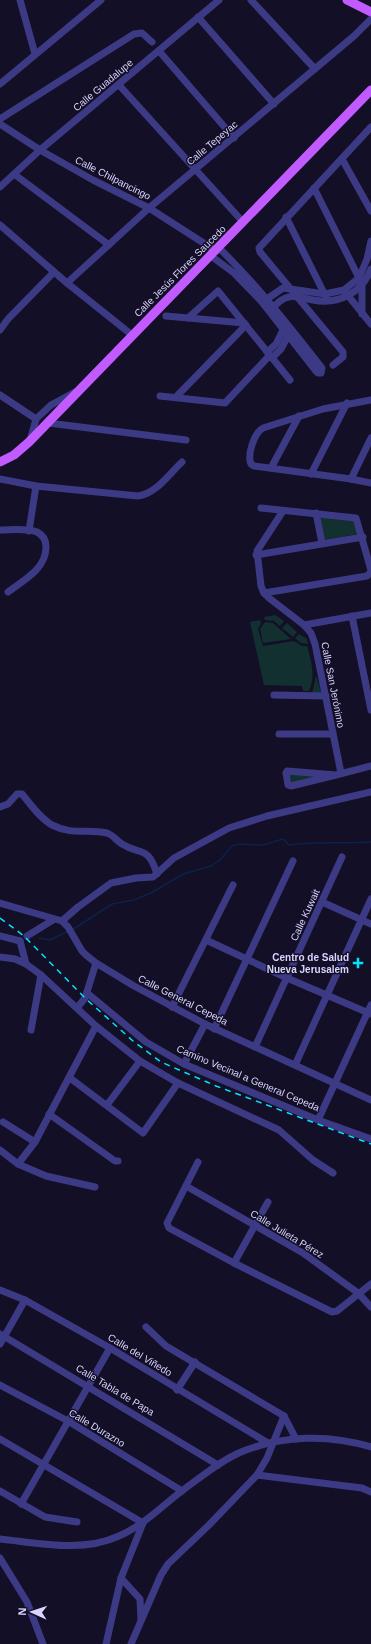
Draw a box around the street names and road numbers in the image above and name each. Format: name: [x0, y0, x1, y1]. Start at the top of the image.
street label: Calle Guadalupe: [71, 57, 135, 113]
street label: Calle Tepeyac: [184, 119, 240, 167]
street label: Calle Chilpancingo: [73, 154, 153, 202]
street label: Calle Jesús Flores Saucedo: [132, 223, 228, 319]
street label: Calle San Jerónimo: [319, 641, 347, 729]
street label: Calle Kuwait: [288, 887, 322, 943]
street label: Calle General Cepeda: [136, 973, 230, 1028]
street label: Camino Vecinal a General Cepeda: [175, 1043, 321, 1113]
street label: Calle Julieta Pérez: [248, 1208, 326, 1260]
street label: Calle del Viñedo: [106, 1332, 174, 1379]
street label: Calle Tabla de Papa: [74, 1362, 156, 1418]
street label: Calle Durazno: [67, 1407, 127, 1449]

